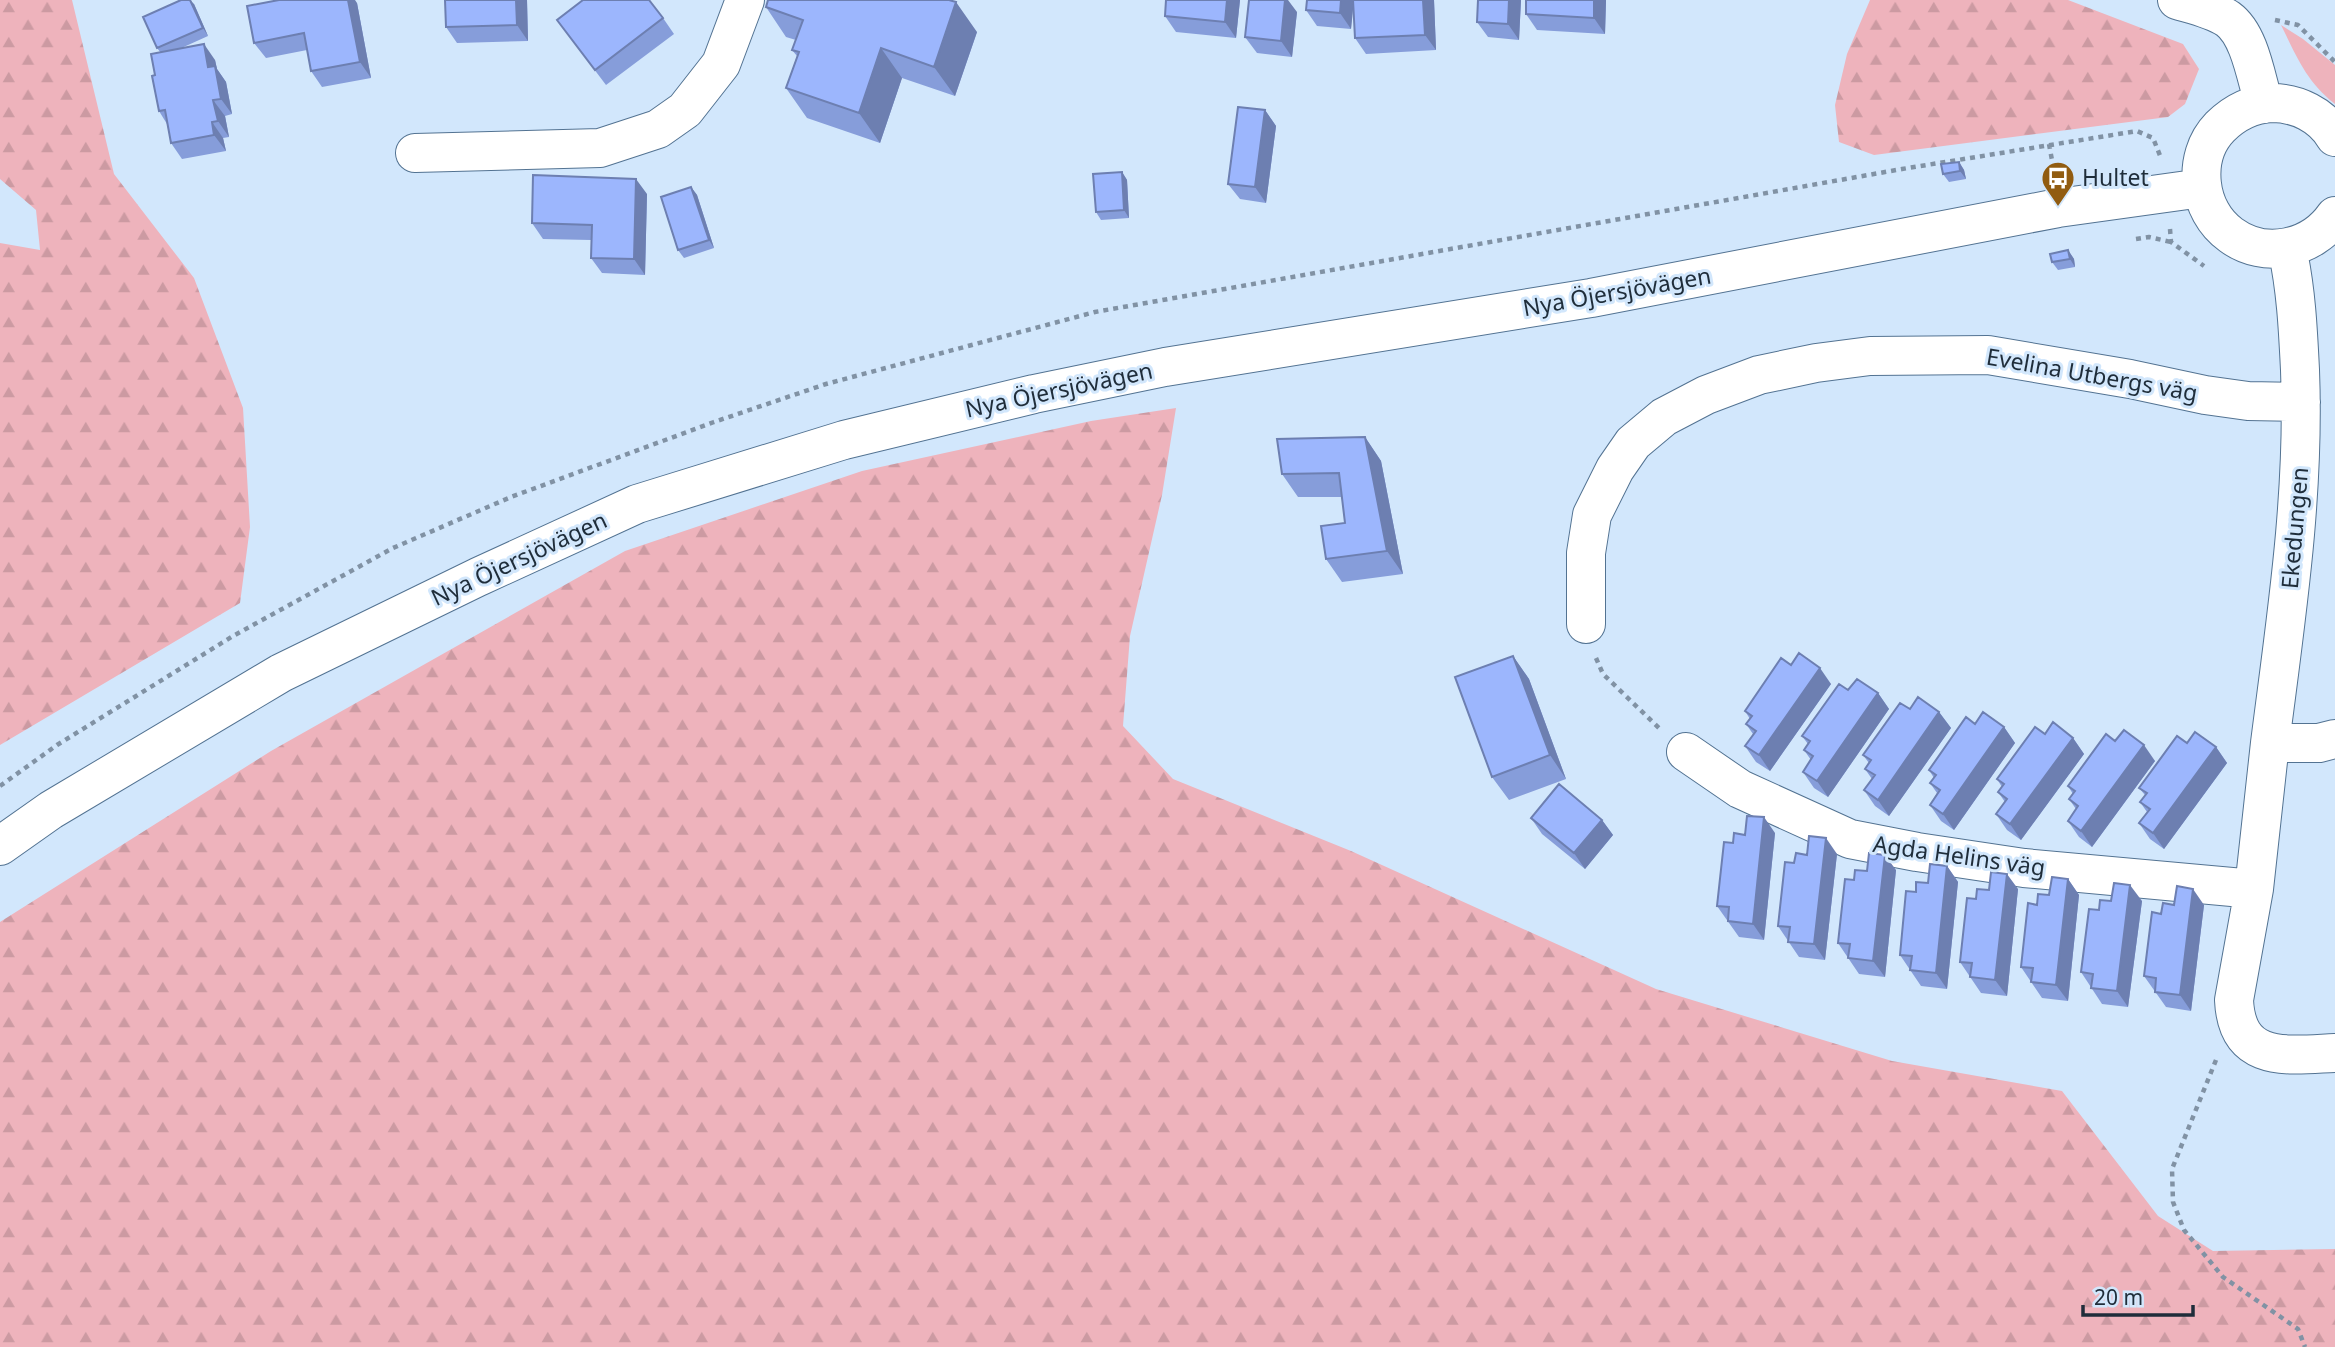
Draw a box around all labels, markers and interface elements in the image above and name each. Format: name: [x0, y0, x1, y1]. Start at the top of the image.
bus stop icon: Hultet: [2039, 159, 2077, 208]
place label: Hultet: [2082, 161, 2149, 193]
street label: Nya Öjersjövägen: [1520, 259, 1714, 323]
street label: Evelina Utbergs väg: [1984, 340, 2200, 408]
street label: Nya Öjersjövägen: [962, 354, 1155, 425]
street label: Ekedungen: [2273, 466, 2315, 590]
street label: Nya Öjersjövägen: [425, 503, 612, 613]
street label: Agda Helins väg: [1871, 827, 2047, 883]
scale bar: [2083, 1274, 2193, 1318]
text: 20 m: [2094, 1283, 2143, 1311]

